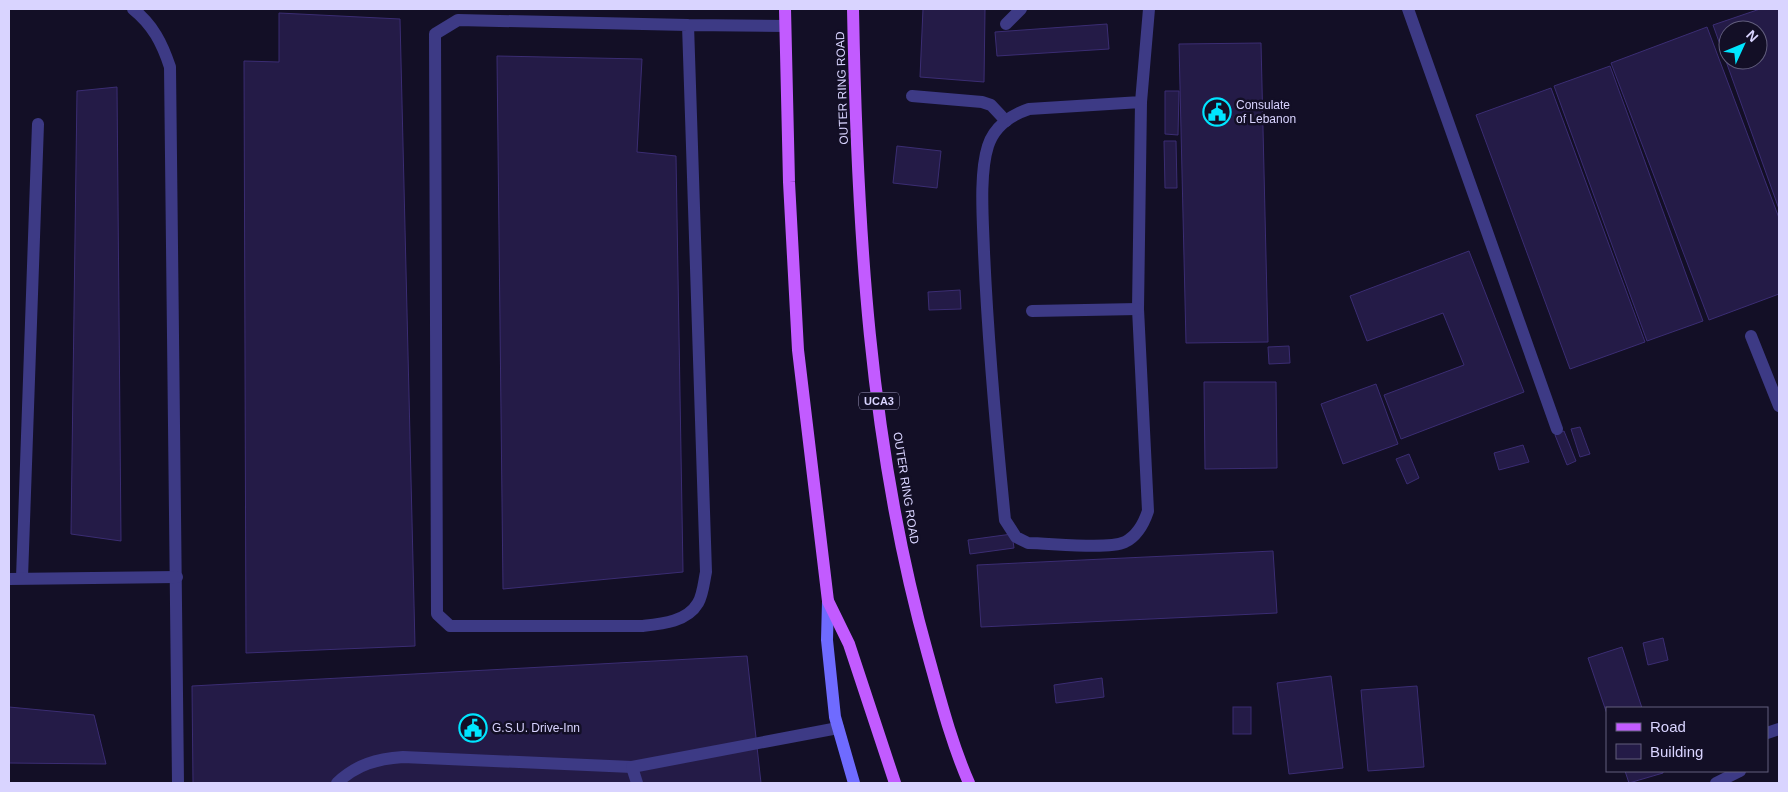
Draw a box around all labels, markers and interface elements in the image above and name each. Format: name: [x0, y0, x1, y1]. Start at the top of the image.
north arrow: [1718, 20, 1768, 70]
text: N: [1743, 27, 1762, 45]
street label: OUTER RING ROAD: [833, 31, 851, 145]
public building icon: Consulate of Lebanon: [1202, 97, 1232, 127]
place label: Consulate of Lebanon: [1236, 98, 1296, 126]
road number: UCA3: [859, 392, 899, 410]
street label: OUTER RING ROAD: [890, 431, 922, 545]
legend: [1606, 707, 1768, 772]
public building icon: G.S.U. Drive-Inn: [458, 713, 488, 743]
text: Road: [1650, 718, 1686, 735]
place label: G.S.U. Drive-Inn: [492, 721, 580, 735]
text: Building: [1650, 743, 1703, 760]

